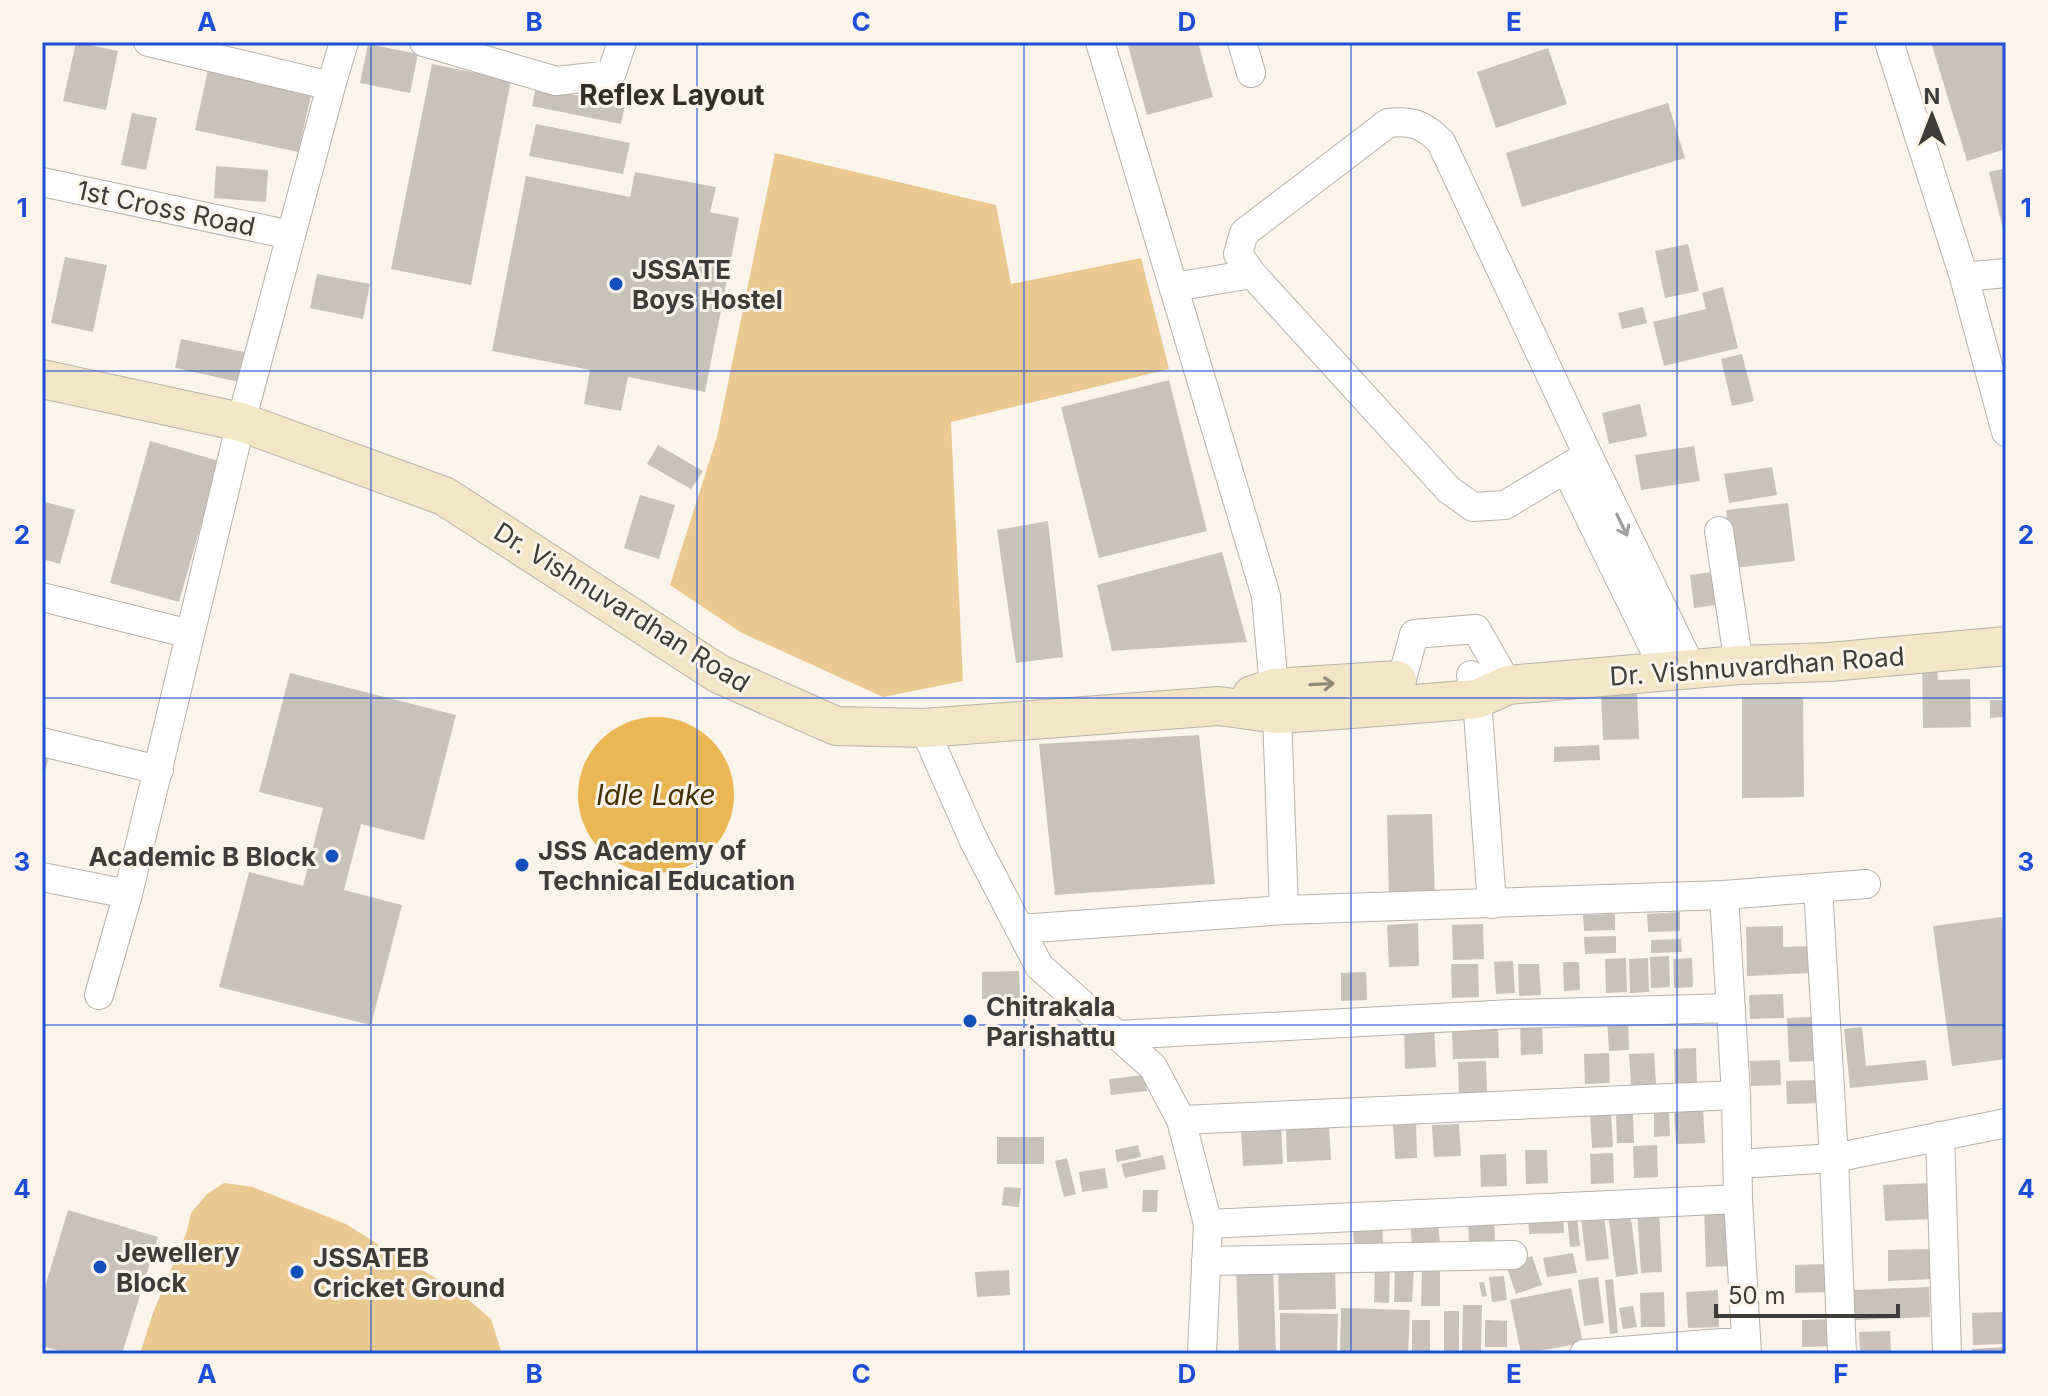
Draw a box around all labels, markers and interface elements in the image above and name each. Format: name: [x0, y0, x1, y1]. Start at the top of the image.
text: A: [197, 6, 217, 37]
text: B: [525, 6, 543, 37]
text: C: [851, 6, 871, 37]
text: D: [1178, 6, 1196, 37]
text: E: [1506, 6, 1522, 37]
text: F: [1833, 6, 1849, 37]
north arrow: [1892, 76, 1972, 156]
district label: Reflex Layout: [579, 78, 765, 112]
text: N: [1924, 83, 1940, 109]
street label: 1st Cross Road: [74, 174, 258, 242]
text: 1: [16, 192, 28, 223]
text: 1: [2020, 192, 2032, 223]
place label: JSSATE Boys Hostel: [632, 254, 783, 315]
marker: JSSATE Boys Hostel: [607, 275, 625, 293]
one-way arrow: [1615, 512, 1630, 536]
street label: Dr. Vishnuvardhan Road: [488, 516, 756, 698]
text: 2: [14, 519, 30, 550]
text: 2: [2018, 519, 2034, 550]
street label: Dr. Vishnuvardhan Road: [1609, 640, 1905, 692]
one-way arrow: [1308, 676, 1334, 691]
water label: Idle Lake: [596, 778, 716, 812]
place label: JSS Academy of Technical Education: [538, 835, 795, 896]
place label: Academic B Block: [89, 841, 316, 872]
text: 3: [14, 846, 30, 877]
text: 3: [2018, 846, 2034, 877]
marker: Academic B Block: [323, 847, 341, 865]
marker: JSS Academy of Technical Education: [513, 856, 531, 874]
place label: Chitrakala Parishattu: [986, 991, 1116, 1052]
marker: Chitrakala Parishattu: [961, 1012, 979, 1030]
text: 4: [13, 1173, 31, 1204]
text: 4: [2017, 1173, 2035, 1204]
place label: Jewellery Block: [116, 1237, 240, 1298]
place label: JSSATEB Cricket Ground: [313, 1242, 505, 1303]
marker: Jewellery Block: [91, 1258, 109, 1276]
marker: JSSATEB Cricket Ground: [288, 1263, 306, 1281]
scale bar: [1716, 1268, 1898, 1318]
text: 50 m: [1728, 1281, 1786, 1310]
text: A: [197, 1358, 217, 1389]
text: B: [525, 1358, 543, 1389]
text: C: [851, 1358, 871, 1389]
text: D: [1178, 1358, 1196, 1389]
text: E: [1506, 1358, 1522, 1389]
text: F: [1833, 1358, 1849, 1389]

